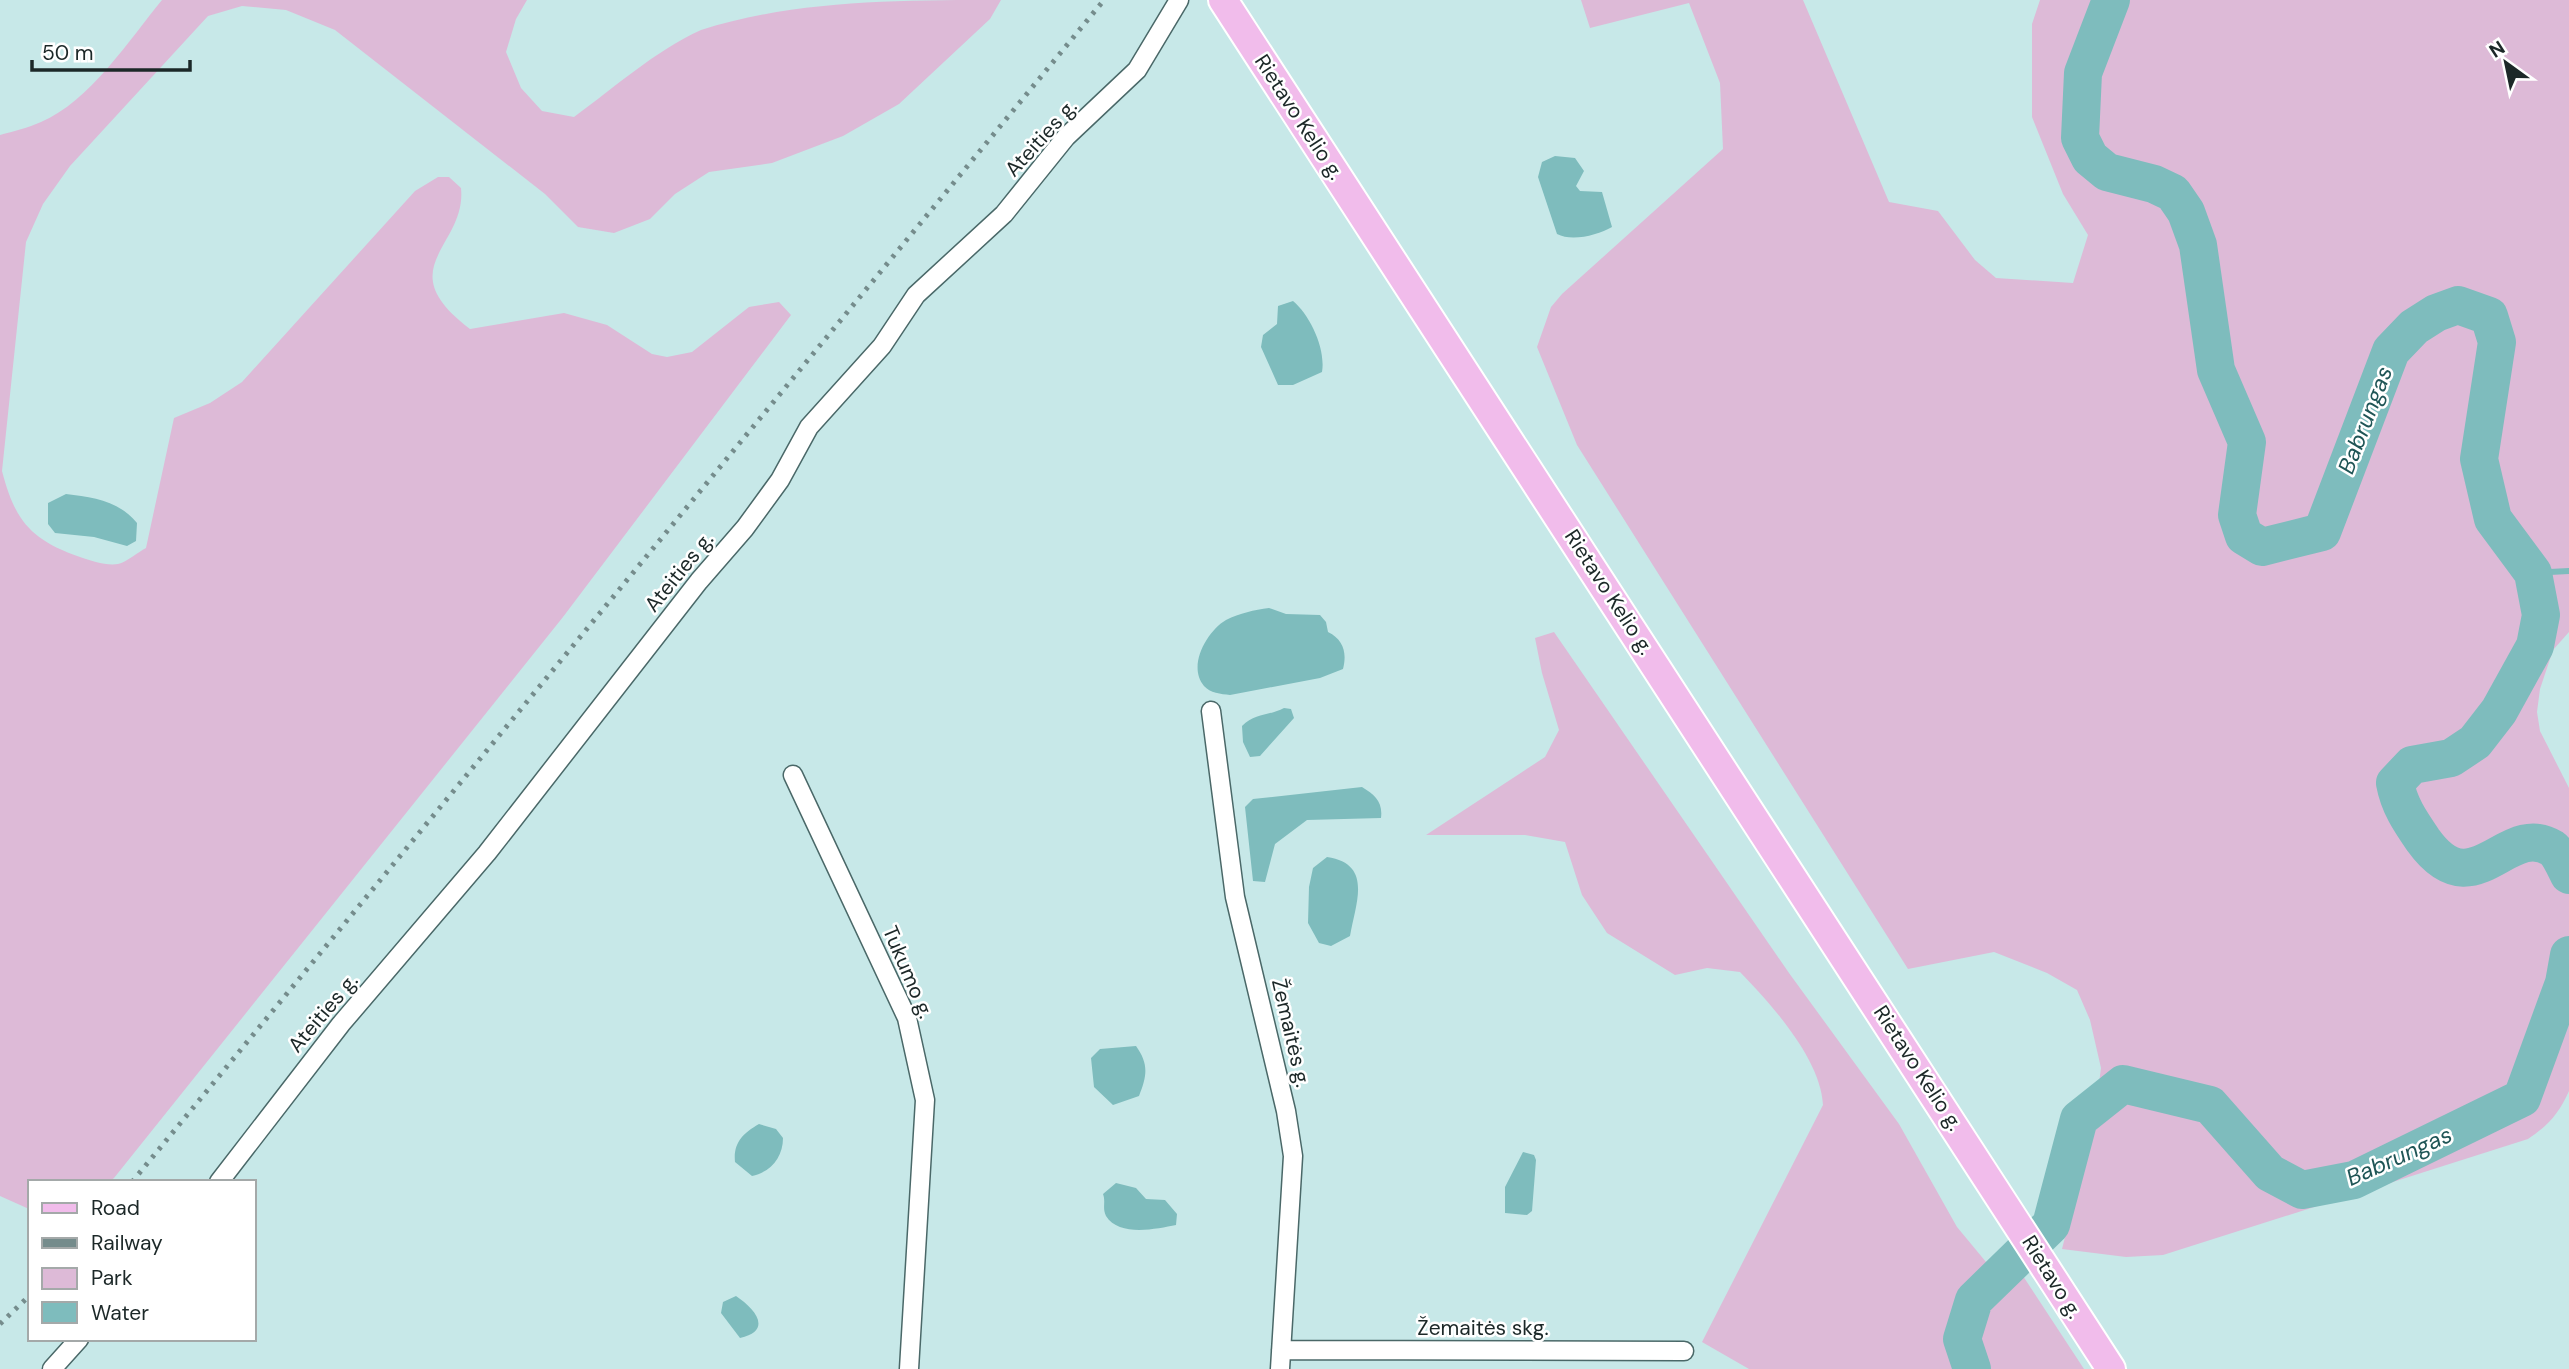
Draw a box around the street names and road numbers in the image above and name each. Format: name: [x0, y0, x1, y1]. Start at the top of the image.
street label: Rietavo Kelio g.: [1248, 49, 1350, 185]
street label: Ateities g.: [999, 93, 1083, 183]
street label: Rietavo Kelio g.: [1558, 524, 1660, 660]
street label: Ateities g.: [638, 526, 720, 618]
street label: Tukumo g.: [876, 921, 940, 1023]
street label: Ateities g.: [282, 968, 364, 1058]
street label: Žemaitės g.: [1265, 976, 1317, 1090]
street label: Rietavo Kelio g.: [1867, 1000, 1969, 1136]
street label: Rietavo g.: [2016, 1230, 2088, 1324]
street label: Žemaitės skg.: [1417, 1314, 1549, 1342]

